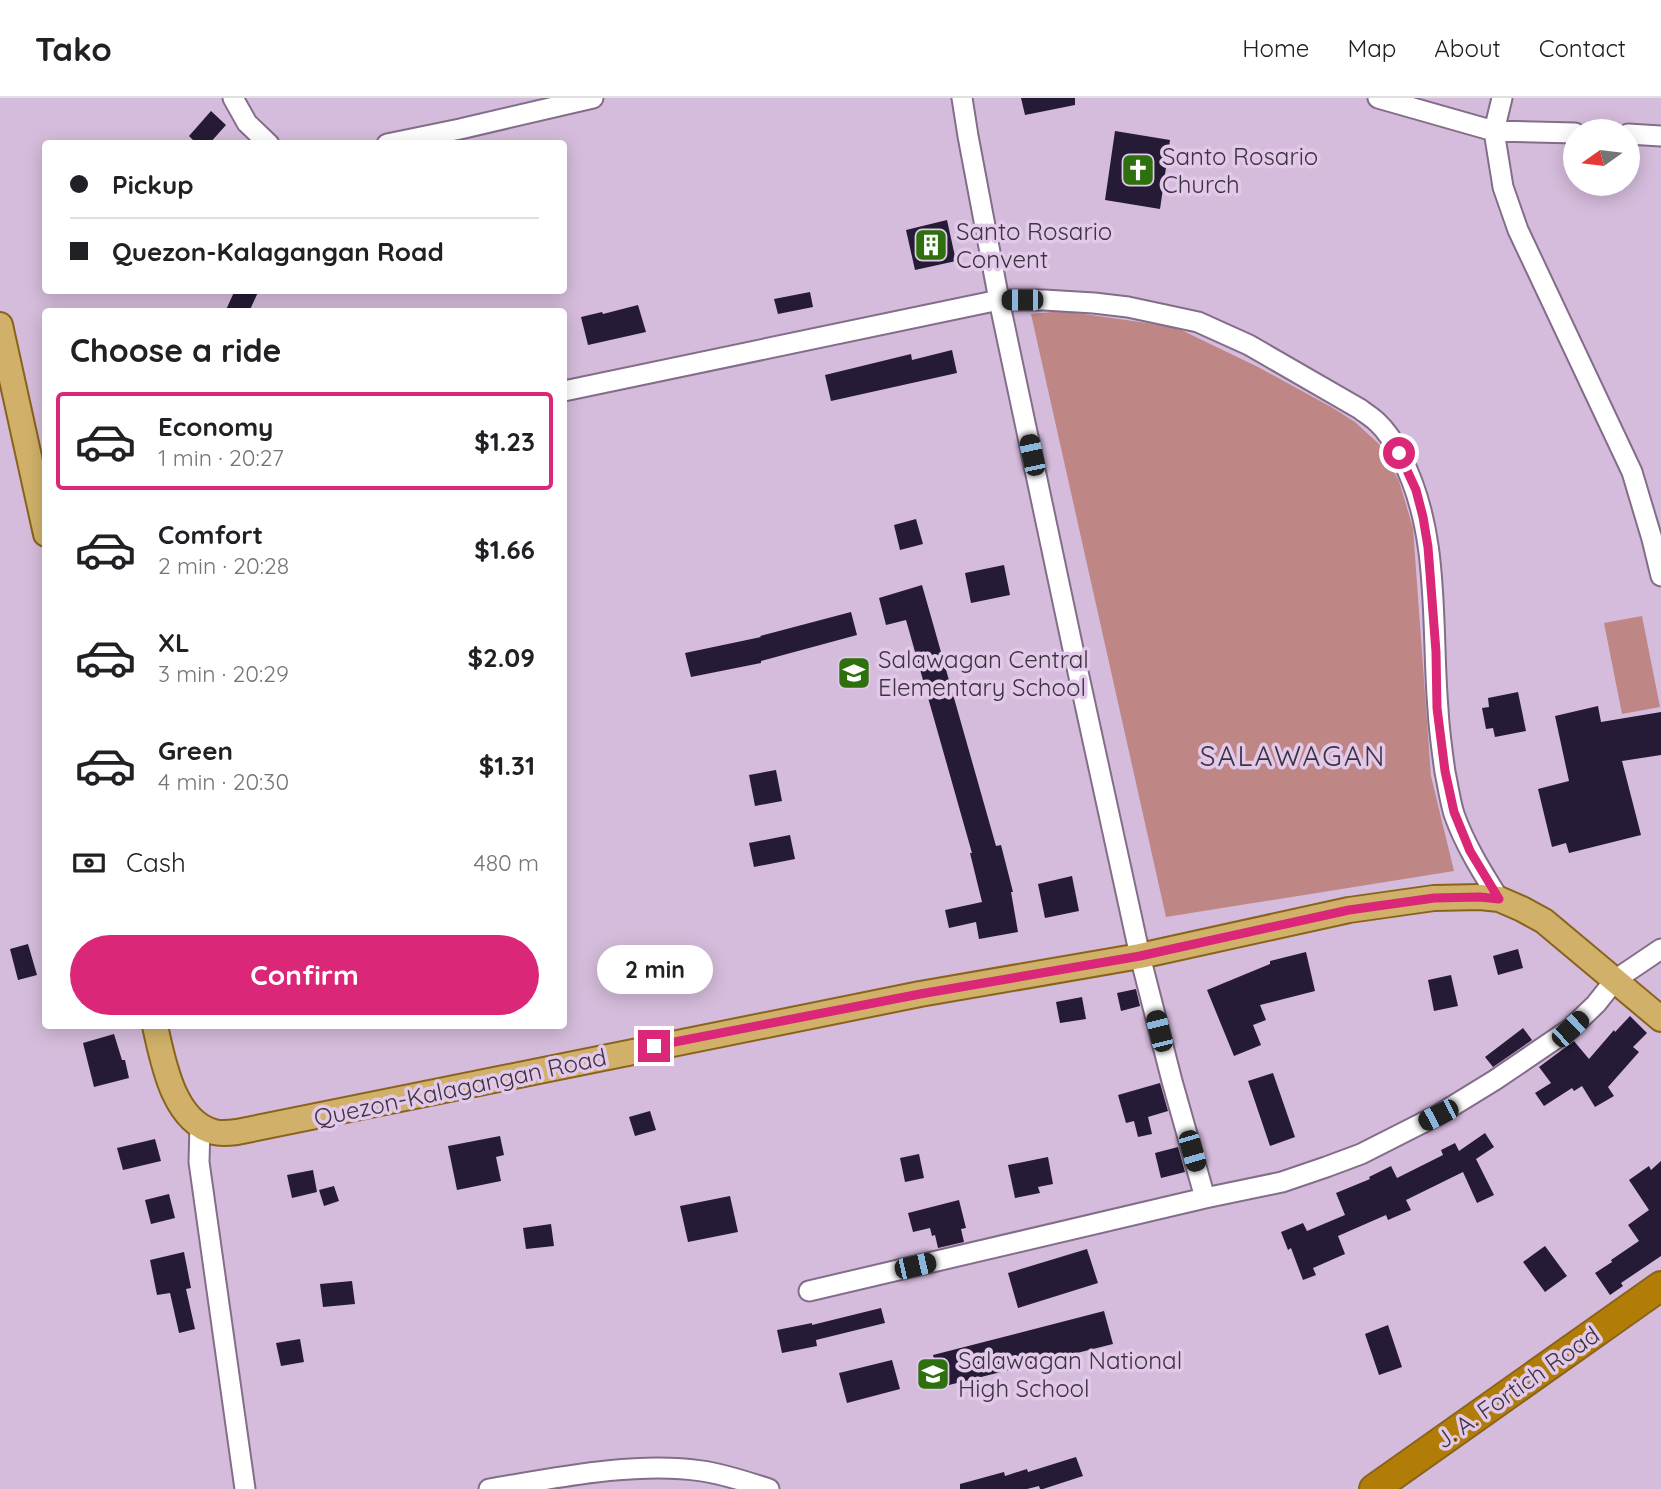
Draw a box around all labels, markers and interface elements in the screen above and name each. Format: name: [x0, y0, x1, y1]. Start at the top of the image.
text: Tako: [35, 28, 112, 69]
text: Home: [1242, 33, 1309, 63]
text: Map: [1347, 33, 1396, 63]
text: About: [1434, 33, 1501, 63]
text: Contact: [1539, 33, 1626, 63]
north arrow: [1563, 119, 1640, 196]
map controls: [1563, 119, 1640, 196]
place label: Santo Rosario Church: [1162, 141, 1318, 199]
church icon: Santo Rosario Church: [1119, 151, 1157, 189]
text: Pickup: [112, 168, 194, 201]
place label: Santo Rosario Convent: [956, 216, 1112, 274]
building icon: Santo Rosario Convent: [912, 226, 950, 264]
text: Quezon-Kalagangan Road: [112, 235, 444, 268]
car: [1002, 290, 1044, 311]
text: Choose a ride: [70, 330, 282, 370]
icon: car: [74, 410, 137, 473]
text: Economy: [158, 410, 273, 443]
text: $1.23: [474, 425, 535, 458]
car: [1018, 432, 1047, 478]
route start: [1383, 437, 1415, 469]
text: 1 min · 20:27: [158, 443, 284, 472]
icon: car: [74, 518, 137, 581]
text: Comfort: [158, 518, 263, 551]
text: $1.66: [474, 533, 535, 566]
text: 2 min · 20:28: [158, 551, 289, 580]
icon: car: [74, 626, 137, 689]
text: XL: [158, 626, 190, 659]
text: $2.09: [467, 641, 535, 674]
place label: Salawagan Central Elementary School: [878, 644, 1089, 702]
school or university icon: Salawagan Central Elementary School: [835, 654, 873, 692]
text: 3 min · 20:29: [158, 659, 289, 688]
icon: car: [74, 734, 137, 797]
text: Green: [158, 734, 233, 767]
district label: SALAWAGAN: [1200, 738, 1386, 773]
text: $1.31: [479, 749, 535, 782]
text: 4 min · 20:30: [158, 767, 289, 796]
icon: cash: [70, 844, 108, 882]
text: Cash: [126, 846, 186, 879]
text: 480 m: [474, 848, 539, 877]
button: Confirm: [70, 935, 539, 1015]
callout: 2 min: [596, 944, 712, 993]
text: 2 min: [625, 955, 685, 984]
car: [1548, 1007, 1593, 1051]
car: [1144, 1008, 1175, 1054]
route end: [638, 1030, 670, 1062]
street label: Quezon-Kalagangan Road: [311, 1041, 609, 1133]
car: [1415, 1096, 1462, 1134]
car: [1177, 1128, 1208, 1174]
car: [893, 1251, 938, 1281]
street label: J. A. Fortich Road: [1429, 1319, 1605, 1455]
place label: Salawagan National High School: [958, 1345, 1182, 1403]
school or university icon: Salawagan National High School: [914, 1355, 952, 1393]

